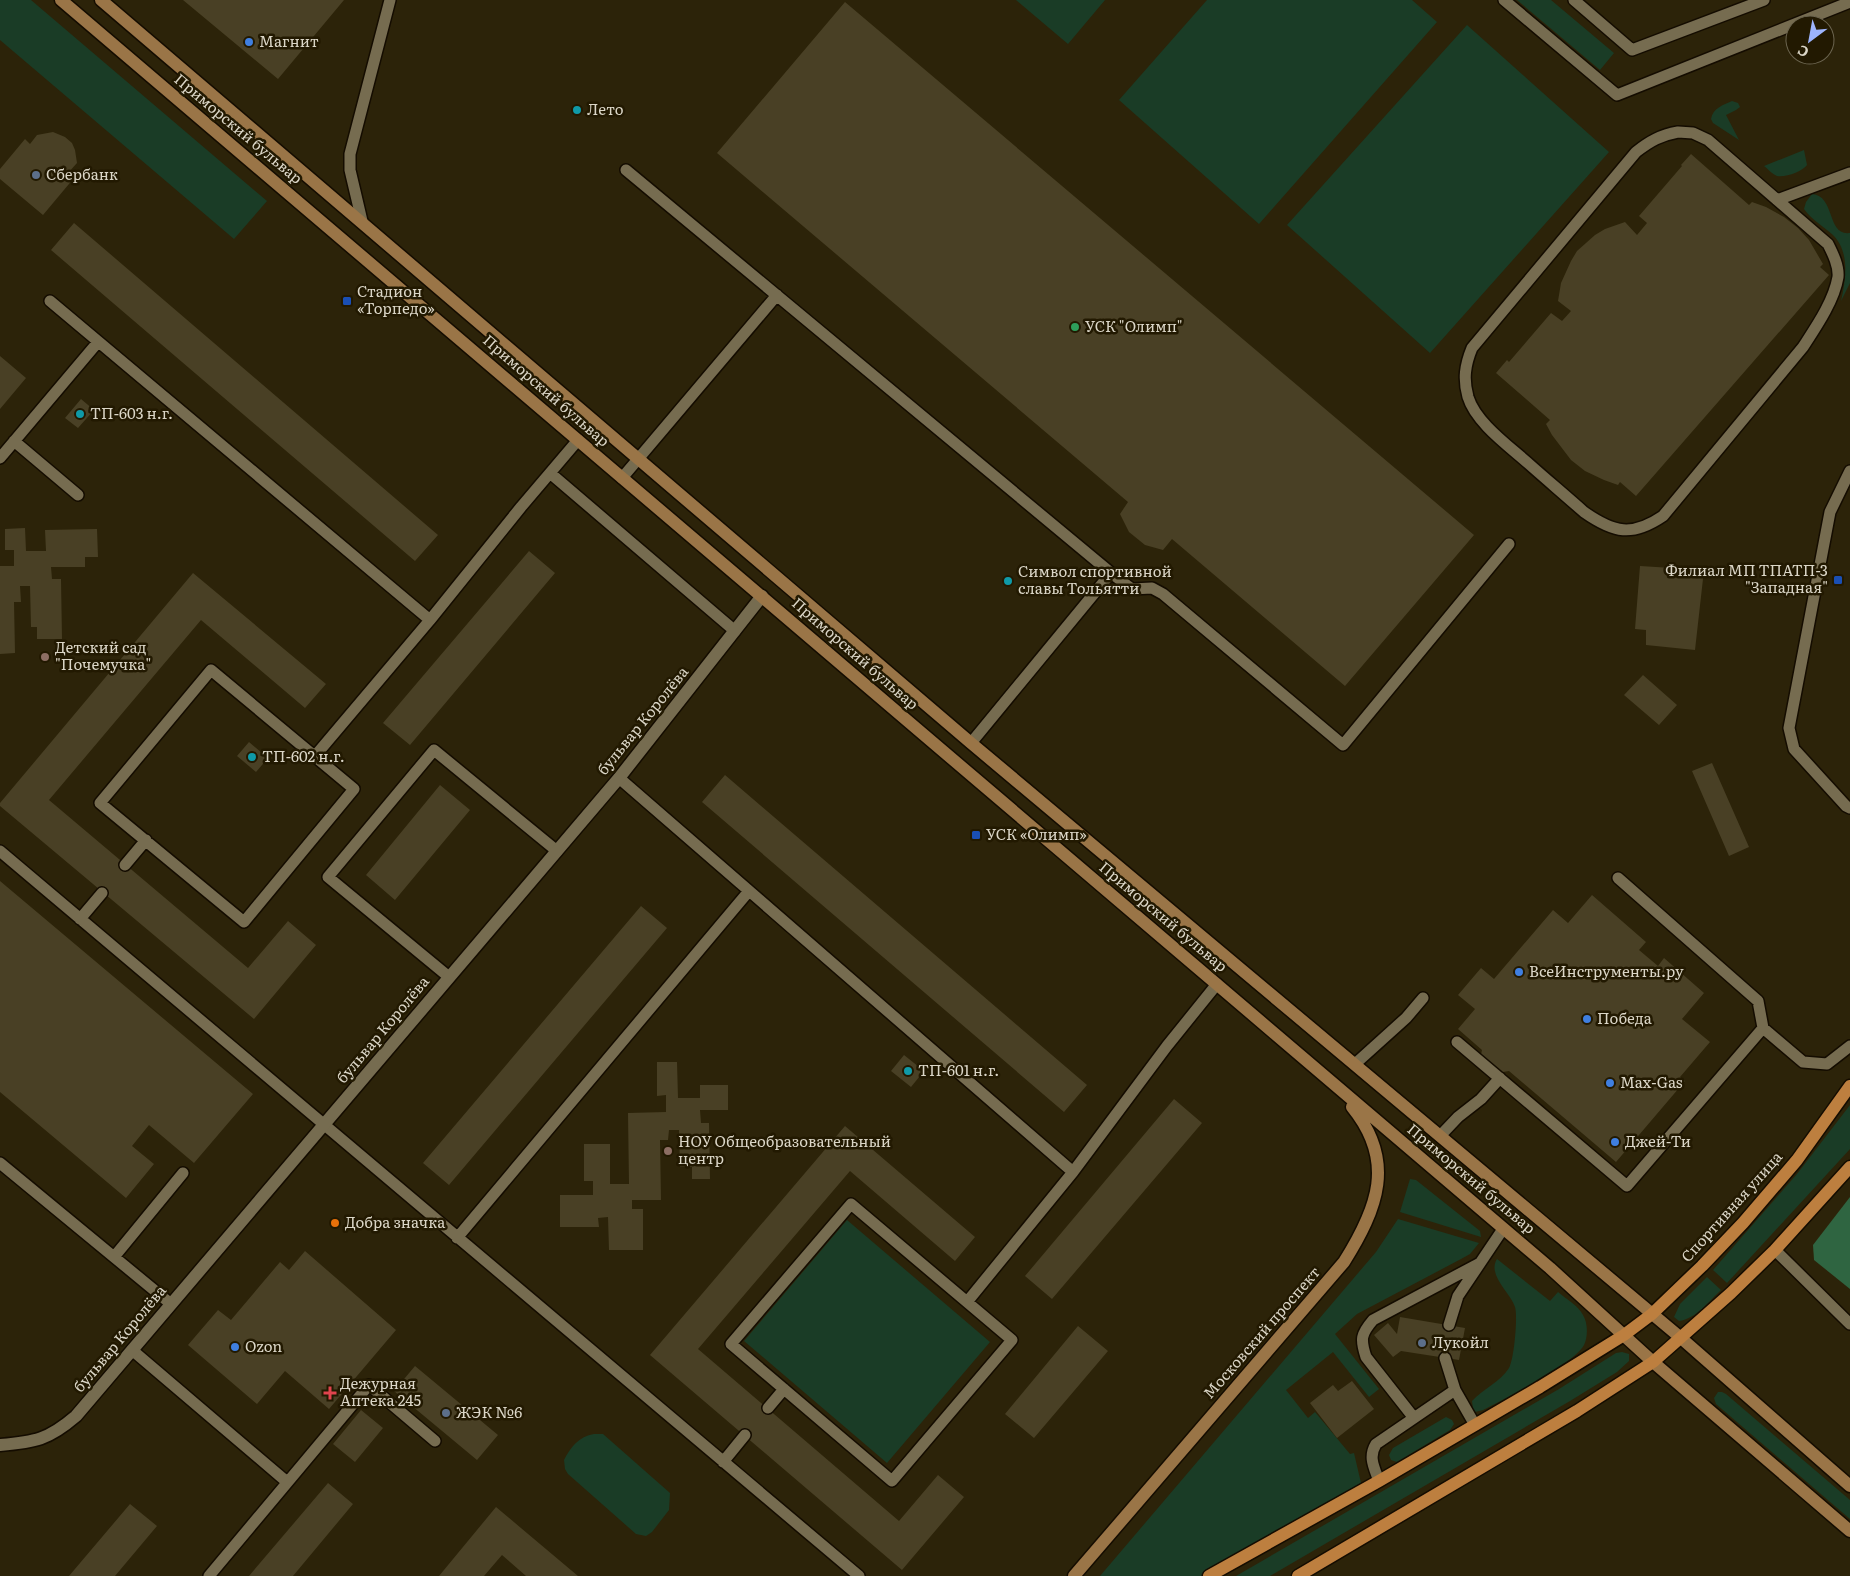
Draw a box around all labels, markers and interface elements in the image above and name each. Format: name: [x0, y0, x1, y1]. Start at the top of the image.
north arrow: [1785, 15, 1835, 65]
place label: Магнит: [259, 29, 319, 52]
marker: Магнит: [243, 36, 255, 48]
text: С: [1793, 41, 1812, 63]
street label: Приморский бульвар: [170, 67, 308, 188]
place label: Лето: [587, 97, 624, 120]
marker: Лето: [571, 104, 583, 116]
place label: Сбербанк: [46, 162, 118, 185]
marker: Сбербанк: [30, 169, 42, 181]
place label: Стадион «Торпедо»: [357, 279, 435, 319]
marker: Стадион «Торпедо»: [341, 295, 353, 307]
place label: УСК "Олимп": [1085, 314, 1183, 337]
marker: УСК "Олимп": [1069, 321, 1081, 333]
street label: Приморский бульвар: [479, 328, 615, 451]
place label: ТП-603 н.г.: [90, 401, 173, 424]
marker: ТП-603 н.г.: [74, 408, 86, 420]
place label: Филиал МП ТПАТП-3 "Западная": [1665, 558, 1828, 598]
place label: Символ спортивной славы Тольятти: [1018, 559, 1172, 599]
marker: Филиал МП ТПАТП-3 "Западная": [1832, 574, 1844, 586]
marker: Символ спортивной славы Тольятти: [1002, 575, 1014, 587]
street label: Приморский бульвар: [788, 591, 924, 714]
place label: Детский сад "Почемучка": [55, 635, 151, 675]
marker: Детский сад "Почемучка": [39, 651, 51, 663]
street label: бульвар Королёва: [591, 660, 694, 779]
place label: ТП-602 н.г.: [262, 744, 345, 767]
marker: ТП-602 н.г.: [246, 751, 258, 763]
place label: УСК «Олимп»: [986, 822, 1087, 845]
marker: УСК «Олимп»: [970, 829, 982, 841]
street label: Приморский бульвар: [1095, 855, 1233, 976]
place label: ВсеИнструменты.ру: [1529, 959, 1684, 982]
marker: ВсеИнструменты.ру: [1513, 966, 1525, 978]
street label: бульвар Королёва: [330, 970, 434, 1088]
place label: Победа: [1597, 1006, 1653, 1029]
marker: Победа: [1581, 1013, 1593, 1025]
place label: ТП-601 н.г.: [918, 1058, 999, 1081]
marker: ТП-601 н.г.: [902, 1065, 914, 1077]
place label: Max-Gas: [1620, 1070, 1683, 1093]
marker: Max-Gas: [1604, 1077, 1616, 1089]
street label: Приморский бульвар: [1403, 1117, 1541, 1238]
place label: НОУ Общеобразовательный центр: [678, 1129, 891, 1169]
place label: Джей-Ти: [1625, 1129, 1691, 1152]
marker: Джей-Ти: [1609, 1136, 1621, 1148]
marker: НОУ Общеобразовательный центр: [662, 1145, 674, 1157]
street label: Спортивная улица: [1675, 1145, 1788, 1267]
place label: Добра значка: [345, 1210, 446, 1233]
marker: Добра значка: [329, 1217, 341, 1229]
street label: Московский проспект: [1197, 1261, 1325, 1403]
street label: бульвар Королёва: [67, 1279, 171, 1397]
place label: Лукойл: [1432, 1330, 1489, 1353]
place label: Ozon: [245, 1334, 282, 1357]
marker: Лукойл: [1416, 1337, 1428, 1349]
marker: Ozon: [229, 1341, 241, 1353]
place label: Дежурная Аптека 245: [340, 1371, 422, 1411]
marker: Дежурная Аптека 245: [324, 1387, 336, 1399]
place label: ЖЭК №6: [456, 1400, 522, 1423]
marker: ЖЭК №6: [440, 1407, 452, 1419]

